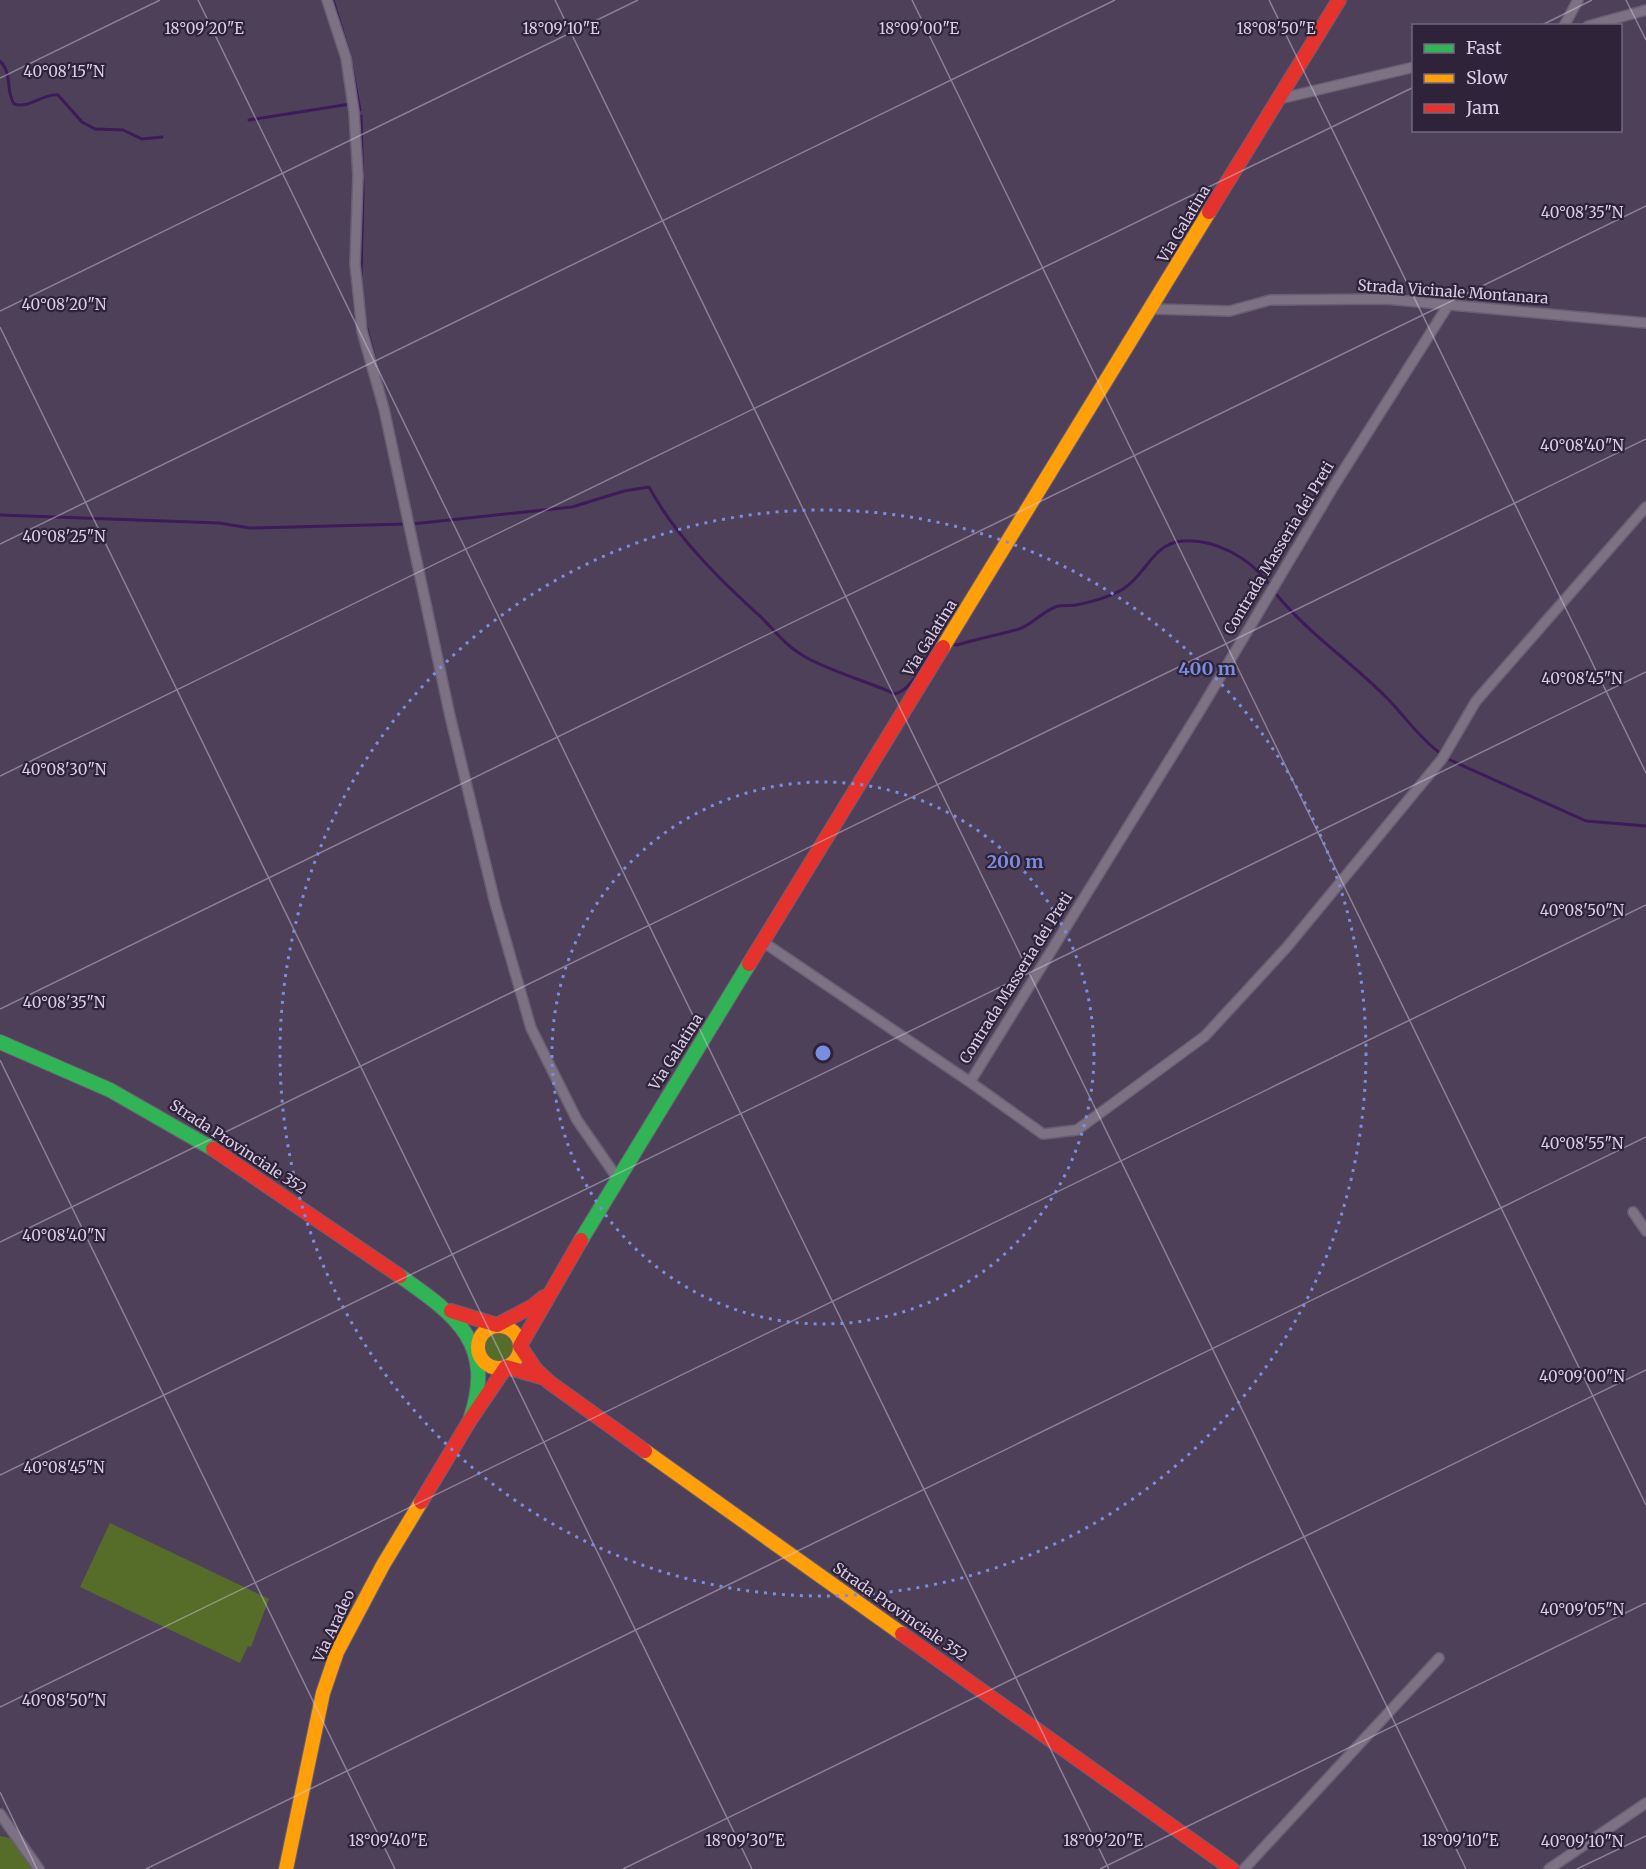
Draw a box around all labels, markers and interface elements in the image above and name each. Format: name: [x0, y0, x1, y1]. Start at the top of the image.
text: 18°09'20"E: [164, 19, 244, 38]
text: 18°09'10"E: [523, 19, 600, 38]
text: 18°09'00"E: [879, 19, 960, 38]
text: 18°08'50"E: [1237, 19, 1316, 38]
legend: [1412, 24, 1622, 132]
text: Fast: [1466, 36, 1502, 59]
text: 40°08'15"N: [23, 62, 105, 81]
text: Slow: [1466, 66, 1509, 89]
text: Jam: [1465, 96, 1500, 119]
street label: Via Galatina: [1153, 182, 1214, 267]
text: 40°08'35"N: [1541, 203, 1624, 222]
street label: Strada Vicinale Montanara: [1357, 275, 1549, 308]
text: 40°08'20"N: [22, 295, 107, 314]
text: 40°08'40"N: [1540, 436, 1624, 455]
street label: Contrada Masseria dei Preti: [1219, 458, 1338, 638]
text: 40°08'25"N: [22, 527, 106, 546]
street label: Via Galatina: [898, 596, 961, 680]
text: 400 m: [1178, 657, 1236, 680]
text: 40°08'45"N: [1541, 669, 1623, 688]
text: 40°08'30"N: [22, 760, 107, 779]
text: 200 m: [987, 850, 1043, 873]
street label: Contrada Masseria dei Preti: [955, 889, 1076, 1067]
text: 40°08'50"N: [1540, 901, 1625, 920]
text: 40°08'35"N: [23, 993, 106, 1012]
street label: Via Galatina: [644, 1010, 707, 1094]
centre of rings: [813, 1043, 833, 1063]
street label: Strada Provinciale 352: [166, 1095, 310, 1198]
text: 40°08'55"N: [1541, 1134, 1624, 1153]
text: 40°08'40"N: [22, 1226, 106, 1245]
text: 40°09'00"N: [1539, 1367, 1625, 1386]
text: 40°08'45"N: [23, 1458, 105, 1477]
street label: Strada Provinciale 352: [830, 1558, 971, 1665]
street label: Via Aradeo: [308, 1586, 359, 1666]
text: 40°09'05"N: [1540, 1600, 1624, 1619]
text: 40°08'50"N: [22, 1691, 107, 1710]
text: 18°09'40"E: [349, 1831, 428, 1850]
text: 18°09'30"E: [705, 1831, 785, 1850]
text: 18°09'20"E: [1063, 1831, 1143, 1850]
text: 18°09'10"E: [1422, 1831, 1499, 1850]
text: 40°09'10"N: [1541, 1832, 1624, 1851]

